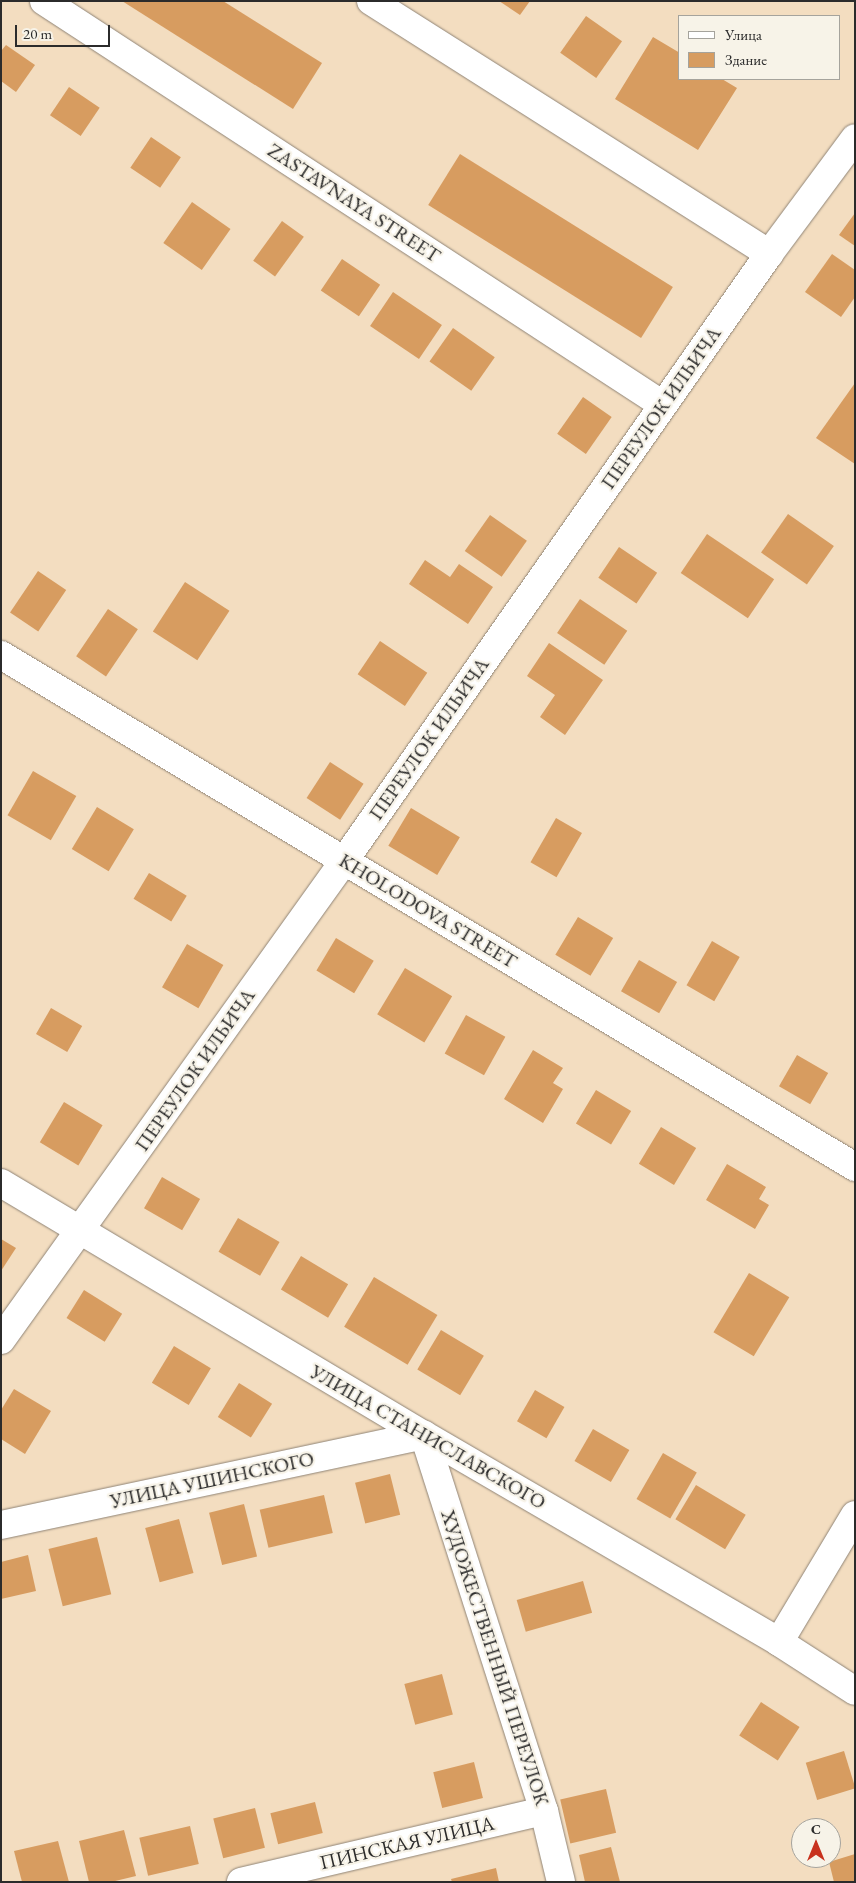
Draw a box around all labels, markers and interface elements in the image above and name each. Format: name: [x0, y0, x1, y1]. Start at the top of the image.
scale bar: [18, 15, 112, 47]
legend: [678, 15, 841, 80]
text: 20 m: [23, 24, 52, 43]
text: Улица: [725, 25, 762, 44]
text: Здание: [725, 50, 767, 69]
street label: ZASTAVNAYA STREET: [263, 138, 445, 268]
street label: ПЕРЕУЛОК ИЛЬИЧА: [596, 322, 726, 494]
street label: ПЕРЕУЛОК ИЛЬИЧА: [364, 653, 494, 825]
street label: KHOLODOVA STREET: [335, 848, 521, 974]
street label: ПЕРЕУЛОК ИЛЬИЧА: [130, 984, 260, 1156]
street label: УЛИЦА СТАНИСЛАВСКОГО: [306, 1360, 550, 1514]
street label: УЛИЦА УШИНСКОГО: [108, 1447, 316, 1513]
street label: ХУДОЖЕСТВЕННЫЙ ПЕРЕУЛОК: [436, 1507, 554, 1809]
street label: ПИНСКАЯ УЛИЦА: [317, 1811, 497, 1875]
north arrow: [791, 1818, 841, 1868]
text: С: [811, 1820, 821, 1838]

